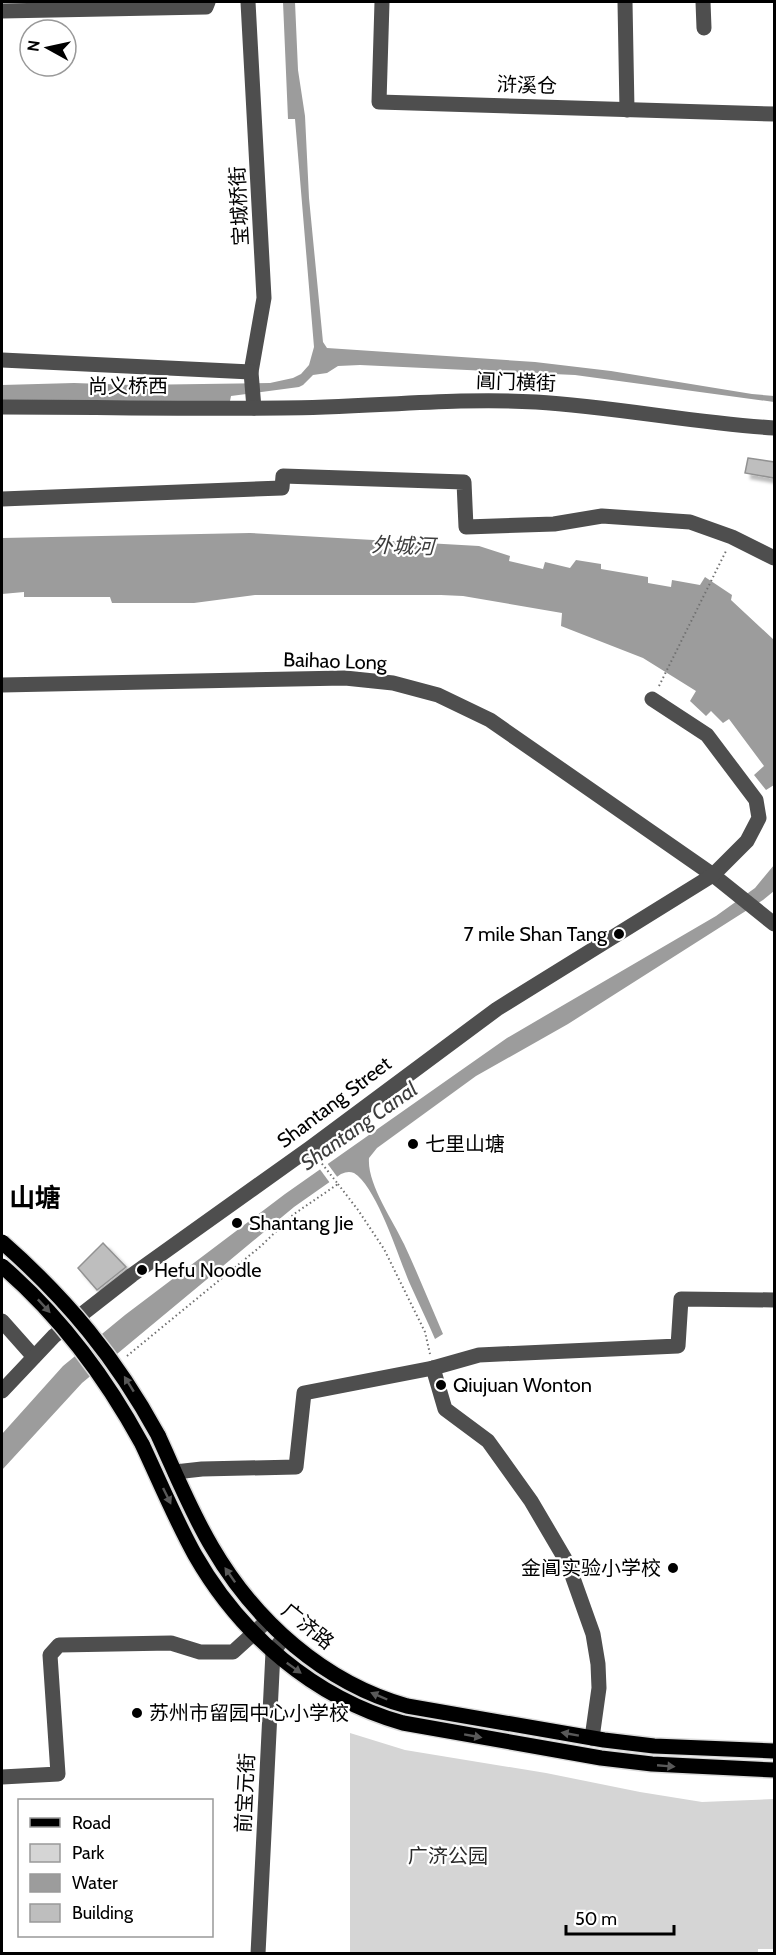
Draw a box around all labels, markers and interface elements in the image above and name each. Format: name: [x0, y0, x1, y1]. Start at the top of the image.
north arrow: [18, 18, 78, 78]
text: N: [23, 39, 44, 53]
street label: 浒溪仓: [497, 72, 557, 98]
street label: 宝城桥街: [225, 165, 253, 247]
street label: 阊门横街: [476, 369, 556, 395]
street label: 尚义桥西: [88, 374, 168, 398]
water label: 外城河: [371, 532, 439, 559]
street label: Baihao Long: [283, 647, 388, 675]
place label: 7 mile Shan Tang: [463, 922, 608, 946]
marker: 7 mile Shan Tang: [612, 927, 626, 941]
street label: Shantang Street: [272, 1051, 396, 1153]
water label: Shantang Canal: [296, 1076, 422, 1175]
place label: 七里山塘: [425, 1132, 505, 1156]
marker: 七里山塘: [406, 1137, 420, 1151]
district label: 山塘: [9, 1182, 61, 1214]
place label: Shantang Jie: [249, 1211, 353, 1235]
marker: Shantang Jie: [230, 1216, 244, 1230]
place label: Hefu Noodle: [154, 1258, 261, 1282]
marker: Hefu Noodle: [135, 1263, 149, 1277]
one-way arrow: [37, 1298, 50, 1313]
place label: Qiujuan Wonton: [453, 1373, 592, 1397]
one-way arrow: [123, 1376, 134, 1393]
marker: Qiujuan Wonton: [434, 1378, 448, 1392]
one-way arrow: [162, 1488, 171, 1505]
place label: 金阊实验小学校: [521, 1556, 661, 1580]
marker: 金阊实验小学校: [666, 1561, 680, 1575]
one-way arrow: [225, 1567, 236, 1583]
street label: 广济路: [277, 1598, 339, 1654]
one-way arrow: [285, 1662, 301, 1674]
one-way arrow: [370, 1691, 388, 1701]
place label: 苏州市留园中心小学校: [149, 1701, 349, 1725]
marker: 苏州市留园中心小学校: [130, 1706, 144, 1720]
one-way arrow: [560, 1729, 579, 1738]
one-way arrow: [464, 1732, 483, 1741]
street label: 前宝元街: [231, 1752, 259, 1834]
one-way arrow: [657, 1761, 676, 1770]
legend: [18, 1799, 213, 1937]
text: Road: [72, 1812, 111, 1834]
text: Park: [72, 1842, 105, 1864]
park label: 广济公园: [408, 1844, 488, 1868]
text: Water: [72, 1872, 118, 1894]
scale bar: [566, 1898, 674, 1936]
text: Building: [72, 1902, 134, 1924]
text: 50 m: [575, 1908, 617, 1930]

